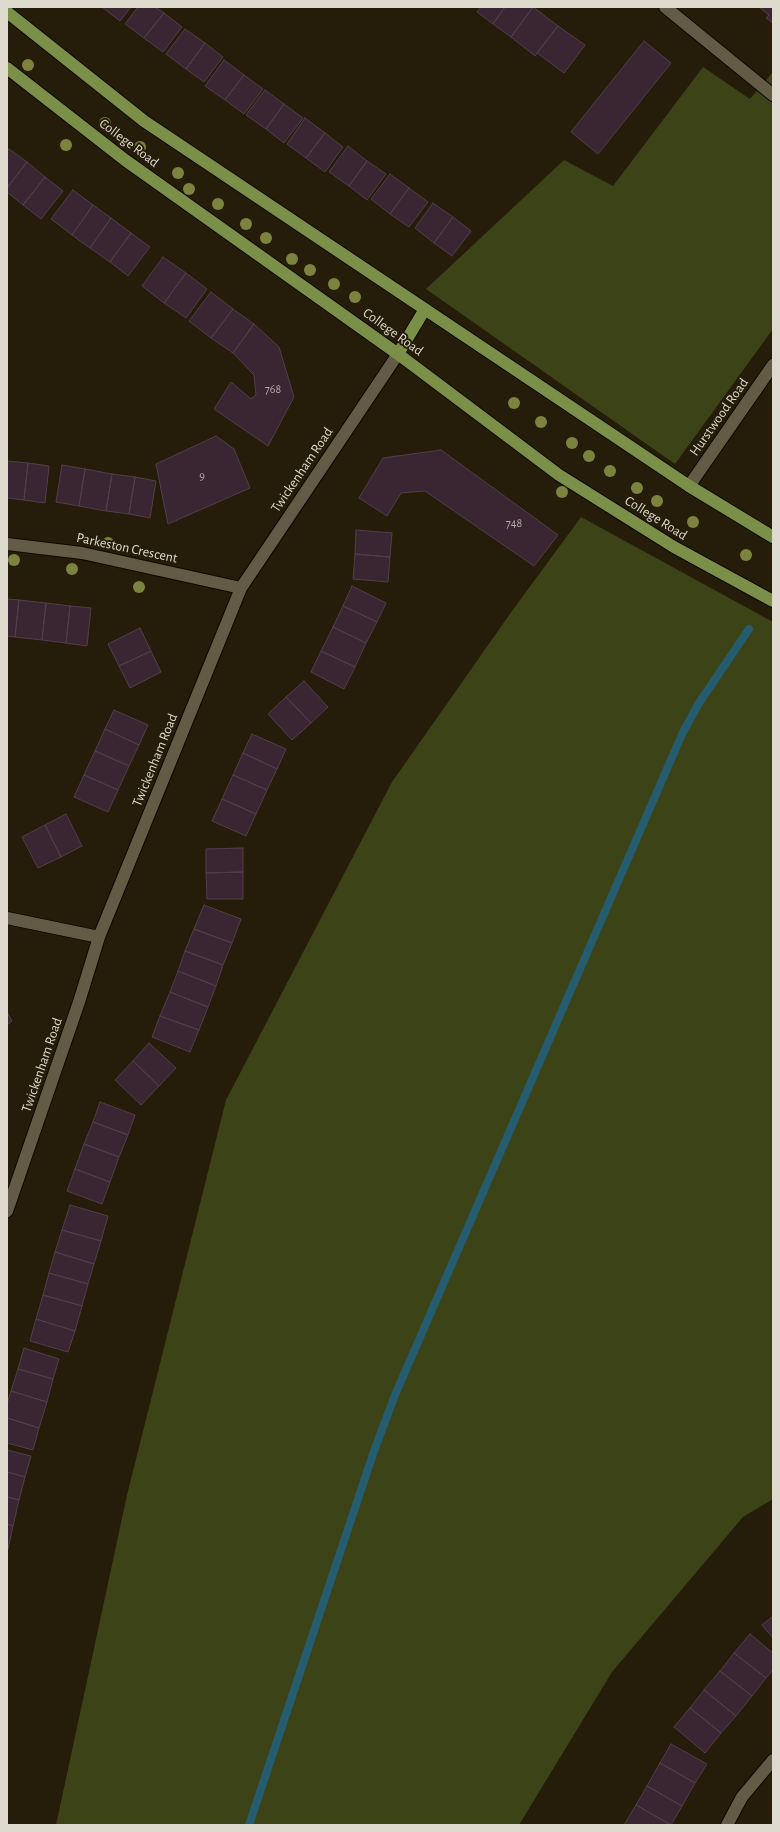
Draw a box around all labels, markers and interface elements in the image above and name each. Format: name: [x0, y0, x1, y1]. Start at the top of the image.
street label: College Road: [96, 115, 162, 171]
street label: College Road: [360, 304, 426, 360]
street label: Hurstwood Road: [686, 375, 752, 459]
house number: 768: [265, 382, 281, 396]
street label: Twickenham Road: [267, 424, 337, 516]
house number: 9: [199, 469, 205, 483]
street label: College Road: [622, 492, 690, 544]
house number: 748: [506, 516, 522, 530]
street label: Parkeston Crescent: [75, 529, 179, 567]
street label: Twickenham Road: [129, 711, 181, 809]
street label: Twickenham Road: [18, 1015, 66, 1115]

